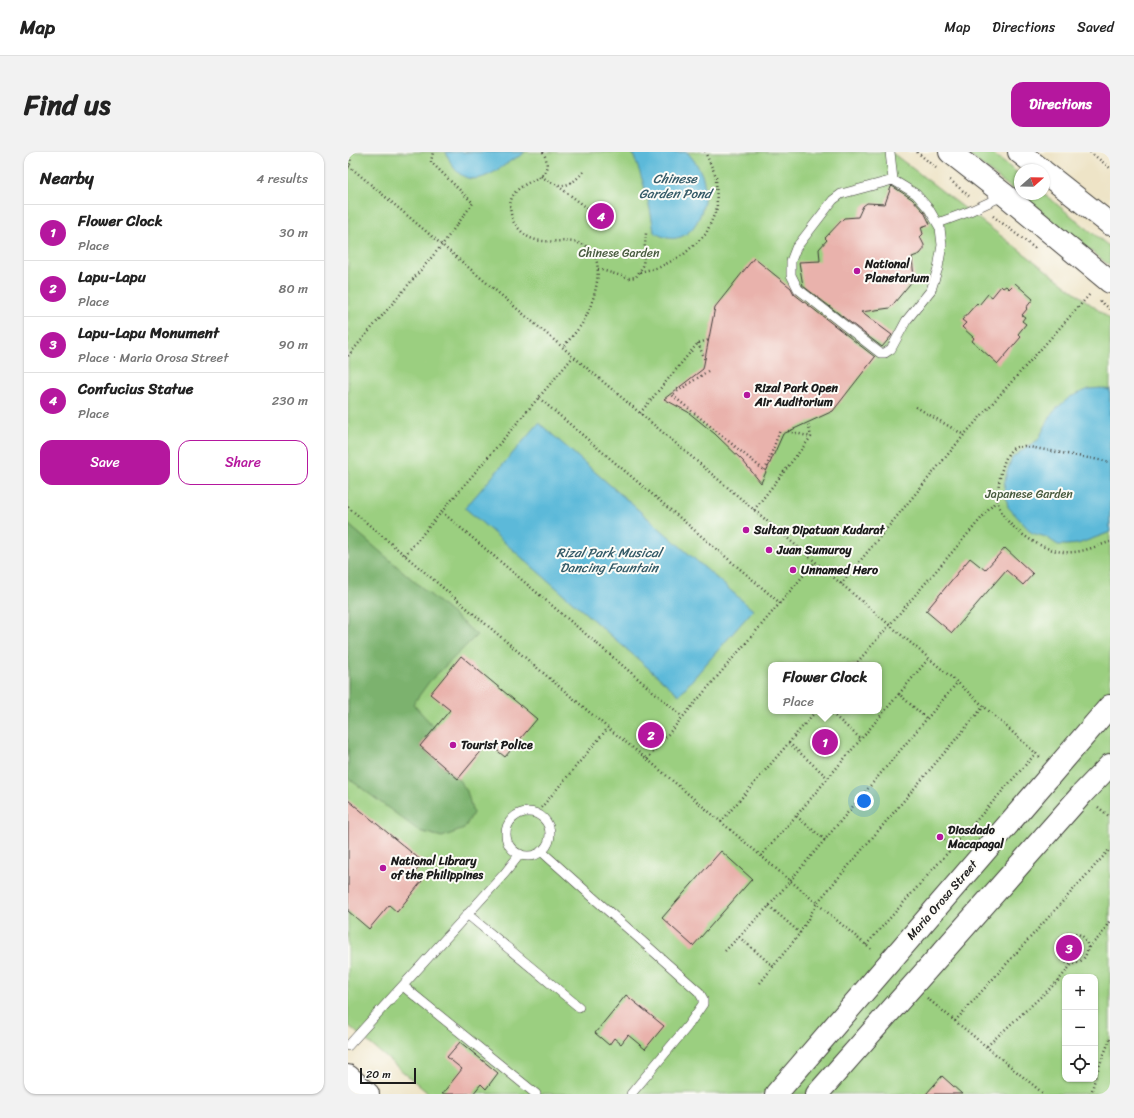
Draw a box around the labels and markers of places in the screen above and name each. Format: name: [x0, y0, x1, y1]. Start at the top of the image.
pin: 4: [588, 201, 614, 231]
place label: National Planetarium: [864, 253, 929, 289]
marker: National Planetarium: [852, 266, 862, 276]
place label: Rizal Park Open Air Auditorium: [754, 377, 839, 413]
marker: Rizal Park Open Air Auditorium: [742, 390, 752, 400]
place label: Sultan Dipatuan Kudarat: [753, 519, 885, 541]
marker: Sultan Dipatuan Kudarat: [741, 525, 751, 535]
place label: Juan Sumuroy: [776, 539, 852, 561]
marker: Juan Sumuroy: [764, 545, 774, 555]
place label: Unnamed Hero: [801, 559, 879, 581]
marker: Unnamed Hero: [788, 565, 798, 575]
pin: 2: [638, 720, 664, 750]
pin: 1: [812, 727, 838, 757]
place label: Tourist Police: [461, 734, 533, 756]
marker: Tourist Police: [448, 740, 458, 750]
place label: Diosdado Macapagal: [947, 819, 1004, 855]
marker: Diosdado Macapagal: [935, 832, 945, 842]
place label: National Library of the Philippines: [390, 850, 484, 886]
marker: National Library of the Philippines: [378, 863, 388, 873]
pin: 3: [1056, 933, 1082, 963]

